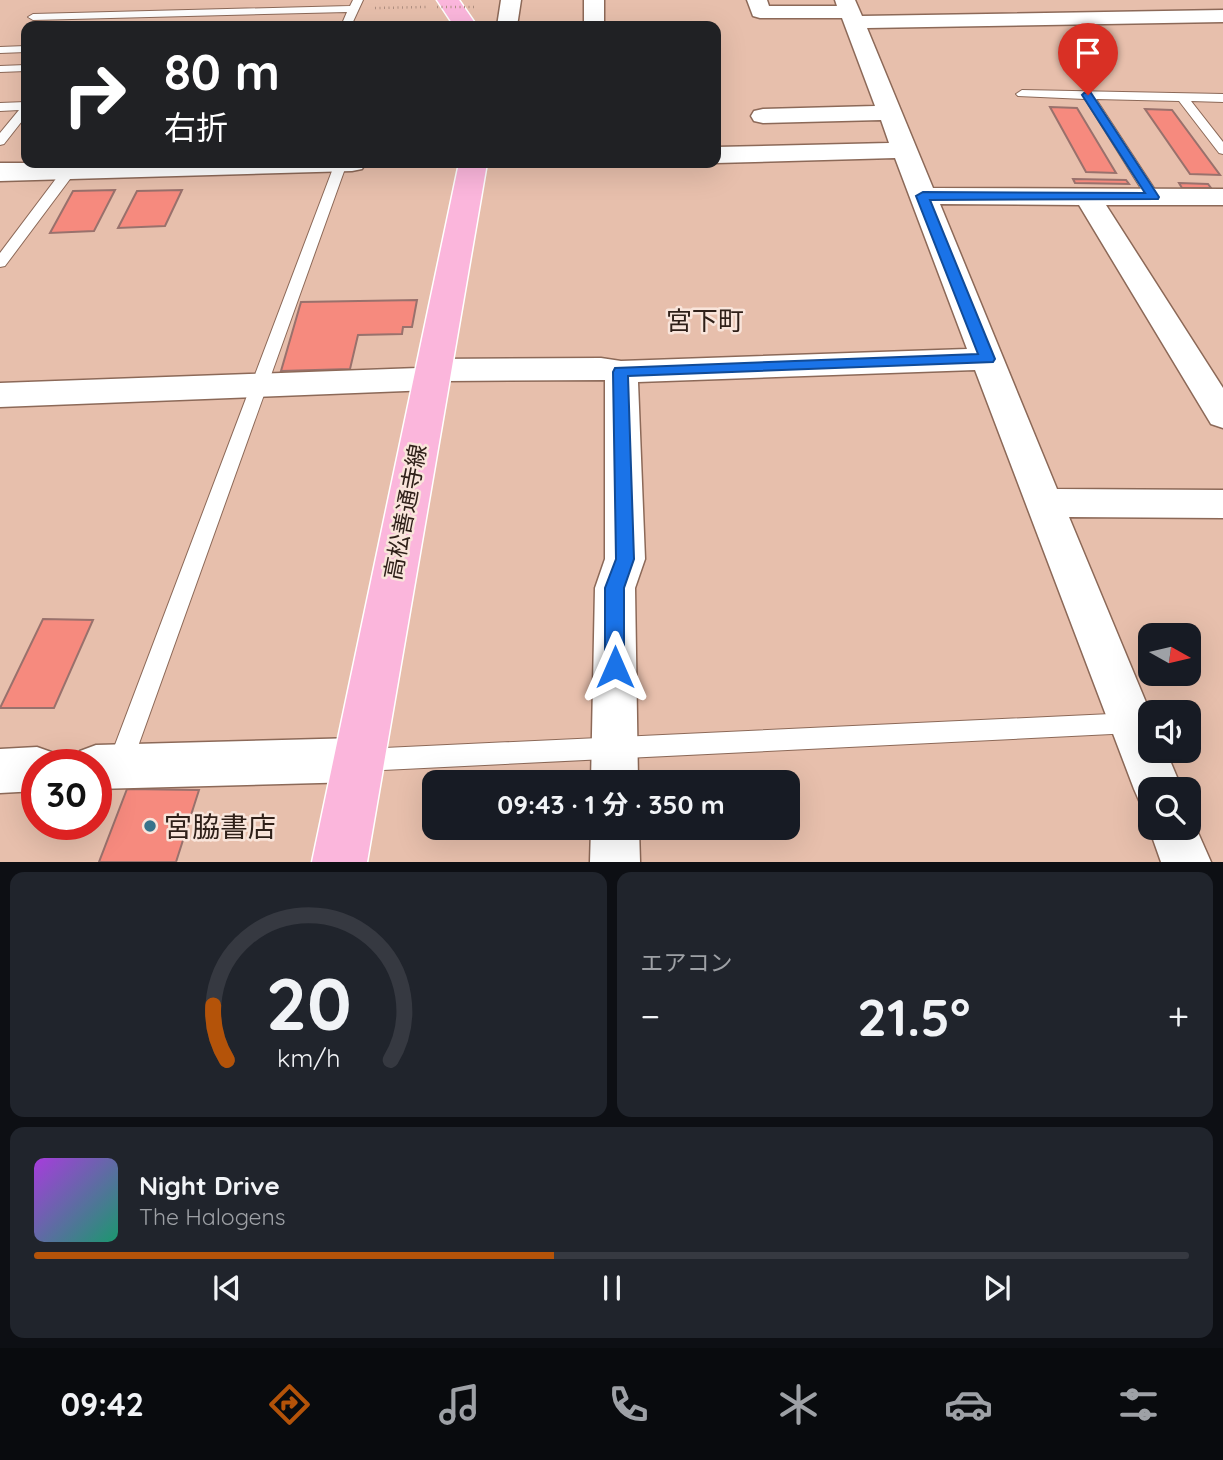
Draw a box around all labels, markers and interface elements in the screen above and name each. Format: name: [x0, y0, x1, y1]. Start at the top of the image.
pin: [1058, 23, 1118, 95]
icon: arrive: [1069, 34, 1107, 72]
text: 80 m: [164, 41, 280, 102]
icon: right: [49, 49, 140, 140]
text: 右折: [164, 107, 228, 147]
district label: 宮下町: [666, 304, 744, 337]
street label: 高松善通寺線: [378, 442, 432, 582]
north arrow: [1138, 623, 1200, 686]
map controls: [1138, 623, 1201, 840]
position arrow: [578, 630, 652, 704]
button: sound: [1138, 700, 1201, 763]
speed limit sign: 30: [21, 749, 112, 840]
button: search: [1138, 777, 1201, 840]
text: 09:43 · 1 分 · 350 m: [497, 788, 725, 821]
place label: 宮脇書店: [164, 809, 276, 844]
marker: 宮脇書店: [142, 818, 158, 834]
text: エアコン: [641, 948, 733, 977]
text: 20: [265, 958, 351, 1049]
text: 21.5°: [857, 984, 970, 1049]
text: −: [641, 992, 660, 1040]
text: +: [1168, 992, 1189, 1040]
text: km/h: [277, 1042, 340, 1073]
text: Night Drive: [139, 1169, 280, 1202]
text: The Halogens: [139, 1202, 286, 1231]
icon: previous: [208, 1269, 246, 1307]
icon: pause: [593, 1269, 631, 1307]
icon: next: [978, 1269, 1016, 1307]
icon: directions: [265, 1380, 314, 1429]
icon: music: [435, 1380, 484, 1429]
icon: phone: [604, 1380, 653, 1429]
icon: climate: [774, 1380, 823, 1429]
icon: car: [944, 1380, 993, 1429]
icon: filters: [1114, 1380, 1163, 1429]
text: 09:42: [60, 1384, 144, 1424]

